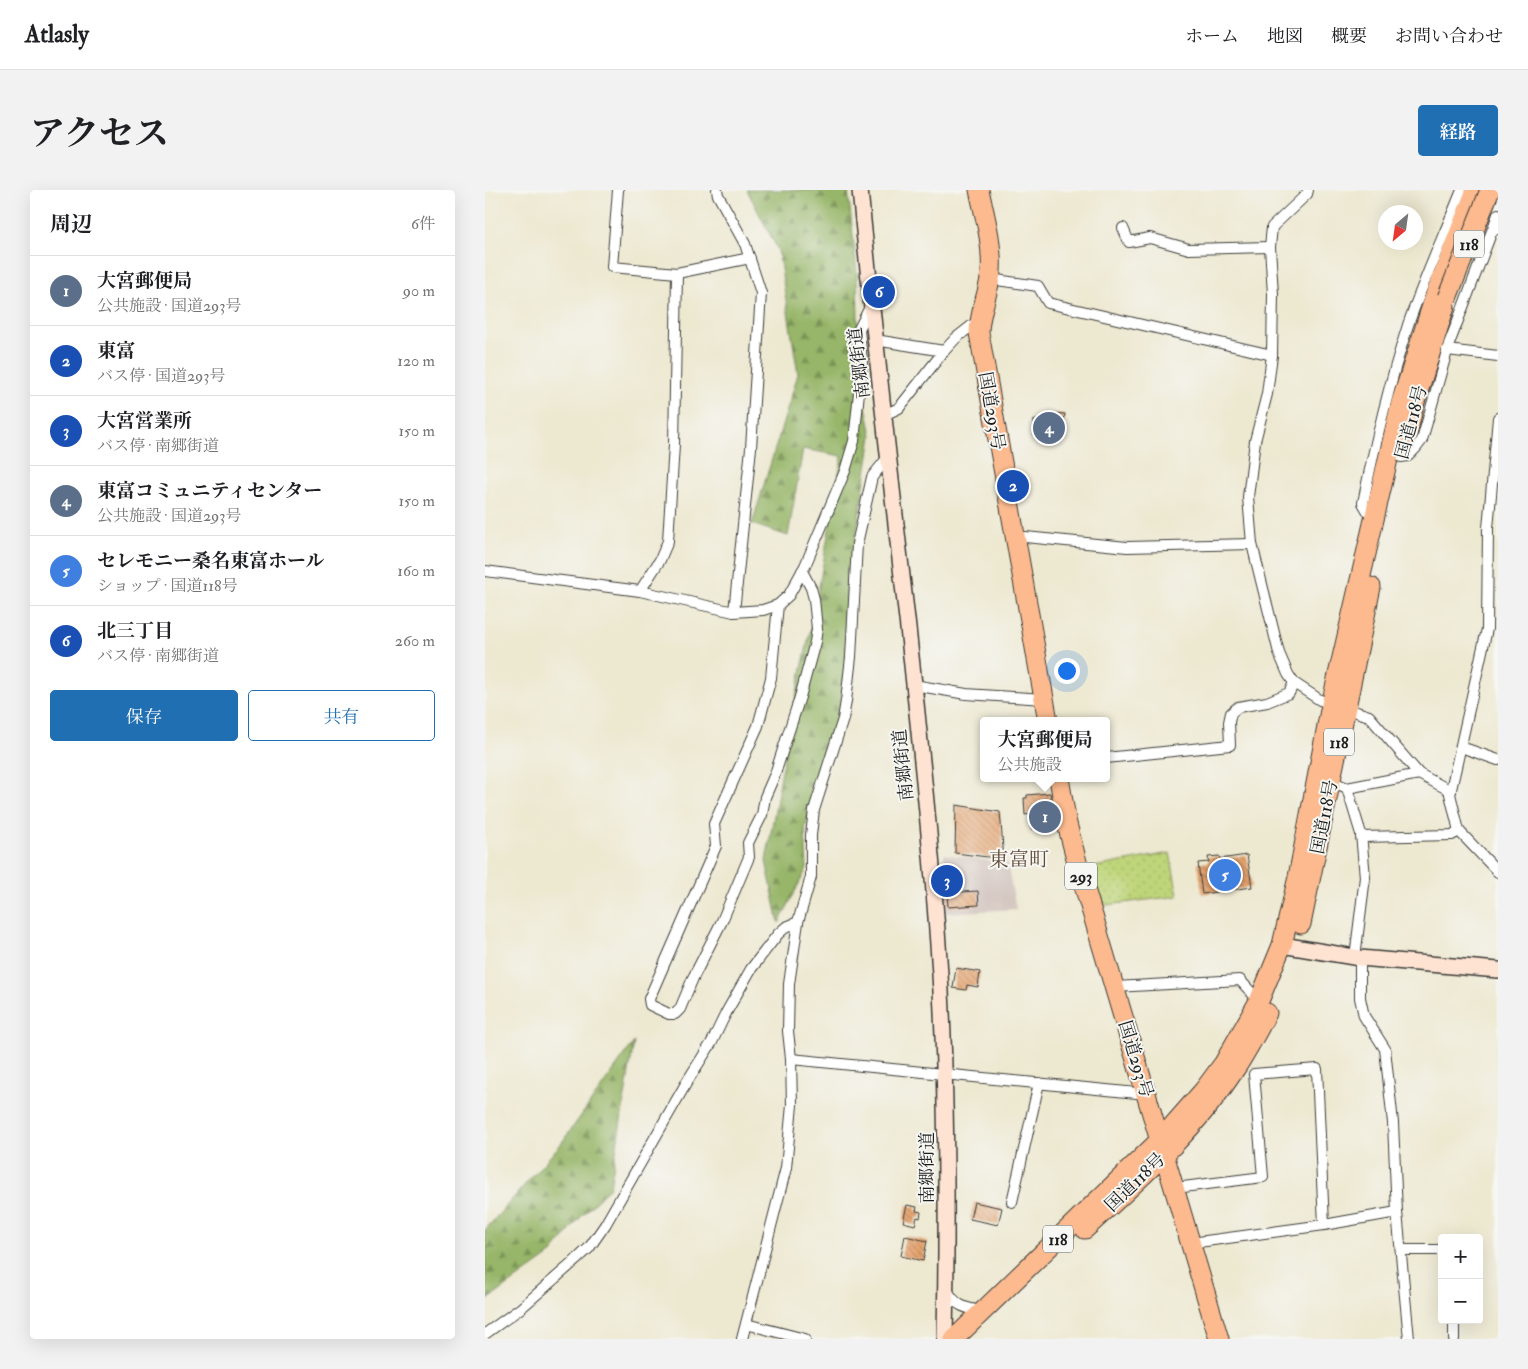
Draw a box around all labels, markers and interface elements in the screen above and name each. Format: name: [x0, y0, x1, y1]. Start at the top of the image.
text: Atlasly: [25, 19, 89, 50]
text: ホーム: [1185, 25, 1239, 48]
text: 地図: [1267, 25, 1303, 48]
text: 概要: [1331, 25, 1367, 48]
text: お問い合わせ: [1395, 25, 1503, 48]
button: 経路: [1418, 105, 1498, 156]
text: アクセス: [30, 112, 169, 156]
north arrow: [1378, 205, 1423, 250]
text: 周辺: [50, 211, 92, 238]
text: 6件: [411, 214, 435, 234]
road number: 118: [1454, 231, 1484, 258]
text: 大宮郵便局: [97, 269, 192, 293]
pin: 6: [863, 273, 895, 311]
text: 1: [63, 281, 69, 301]
text: 90 m: [403, 281, 435, 301]
text: 公共施設 · 国道293号: [97, 296, 241, 316]
street label: 南郷街道: [844, 326, 875, 400]
text: 東富: [97, 339, 135, 363]
text: 2: [62, 351, 70, 371]
text: 120 m: [397, 351, 435, 371]
text: バス停 · 国道293号: [97, 366, 225, 386]
street label: 国道293号: [973, 370, 1010, 452]
street label: 国道118号: [1391, 383, 1432, 461]
text: 大宮営業所: [97, 409, 192, 433]
pin: 4: [1033, 409, 1065, 447]
text: 3: [63, 421, 69, 441]
text: 150 m: [398, 421, 435, 441]
text: バス停 · 南郷街道: [97, 436, 219, 456]
pin: 2: [997, 467, 1029, 505]
text: 東富コミュニティセンター: [97, 479, 322, 503]
text: 4: [62, 491, 70, 511]
text: 150 m: [398, 491, 435, 511]
text: 公共施設 · 国道293号: [97, 506, 241, 526]
text: セレモニー桑名東富ホール: [97, 549, 325, 573]
text: 5: [62, 561, 70, 581]
text: 160 m: [397, 561, 435, 581]
text: ショップ · 国道118号: [97, 576, 238, 596]
text: 北三丁目: [97, 619, 173, 643]
text: 6: [62, 631, 70, 651]
text: 260 m: [395, 631, 435, 651]
text: バス停 · 南郷街道: [97, 646, 219, 666]
your location: [1054, 658, 1080, 684]
button: 保存: [50, 690, 238, 741]
button: 共有: [248, 690, 435, 741]
popup: [980, 717, 1110, 782]
street label: 南郷街道: [888, 728, 919, 802]
text: 大宮郵便局: [997, 728, 1093, 752]
road number: 118: [1324, 728, 1354, 756]
text: 公共施設: [997, 755, 1062, 775]
street label: 国道118号: [1306, 778, 1343, 856]
pin: 1: [1029, 798, 1061, 836]
district label: 東富町: [989, 847, 1049, 872]
pin: 5: [1209, 856, 1241, 894]
pin: 3: [931, 862, 963, 900]
road number: 293: [1065, 862, 1097, 889]
street label: 国道293号: [1113, 1018, 1158, 1100]
street label: 南郷街道: [916, 1132, 939, 1204]
street label: 国道118号: [1100, 1148, 1170, 1217]
road number: 118: [1043, 1226, 1073, 1252]
map controls: [1438, 1234, 1483, 1324]
button: +: [1438, 1234, 1483, 1279]
button: −: [1438, 1279, 1483, 1324]

